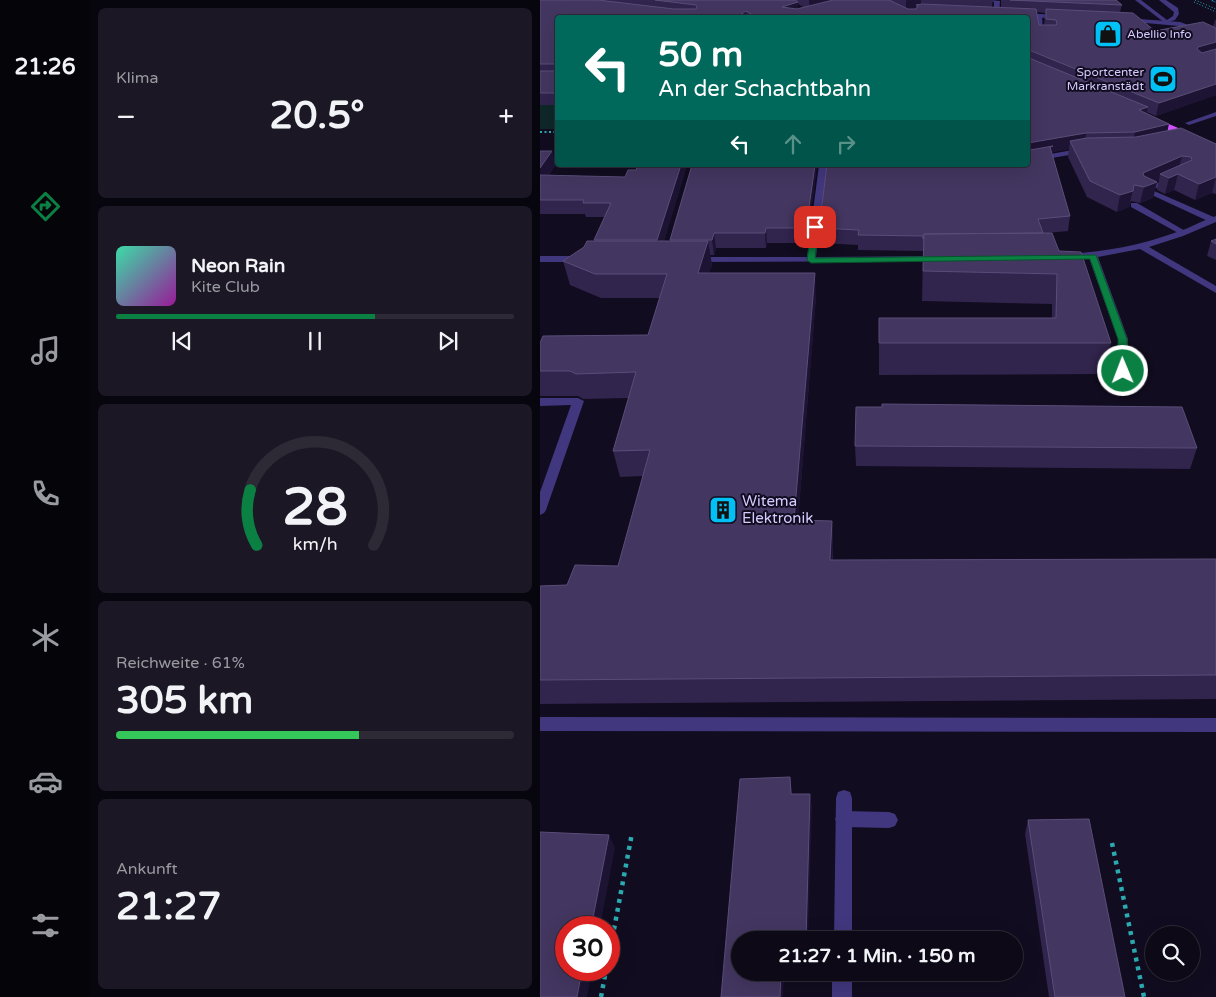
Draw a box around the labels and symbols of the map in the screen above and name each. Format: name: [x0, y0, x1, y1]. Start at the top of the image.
shop icon: Abellio Info: [1093, 19, 1123, 49]
place label: Abellio Info: [1127, 27, 1192, 41]
sports icon: Sportcenter Markranstädt: [1148, 64, 1178, 94]
place label: Sportcenter Markranstädt: [1067, 65, 1144, 93]
pin: [794, 206, 836, 248]
position arrow: [1096, 344, 1148, 396]
place label: Witema Elektronik: [742, 492, 813, 527]
building icon: Witema Elektronik: [708, 495, 738, 525]
speed limit sign: 30: [555, 916, 620, 981]

